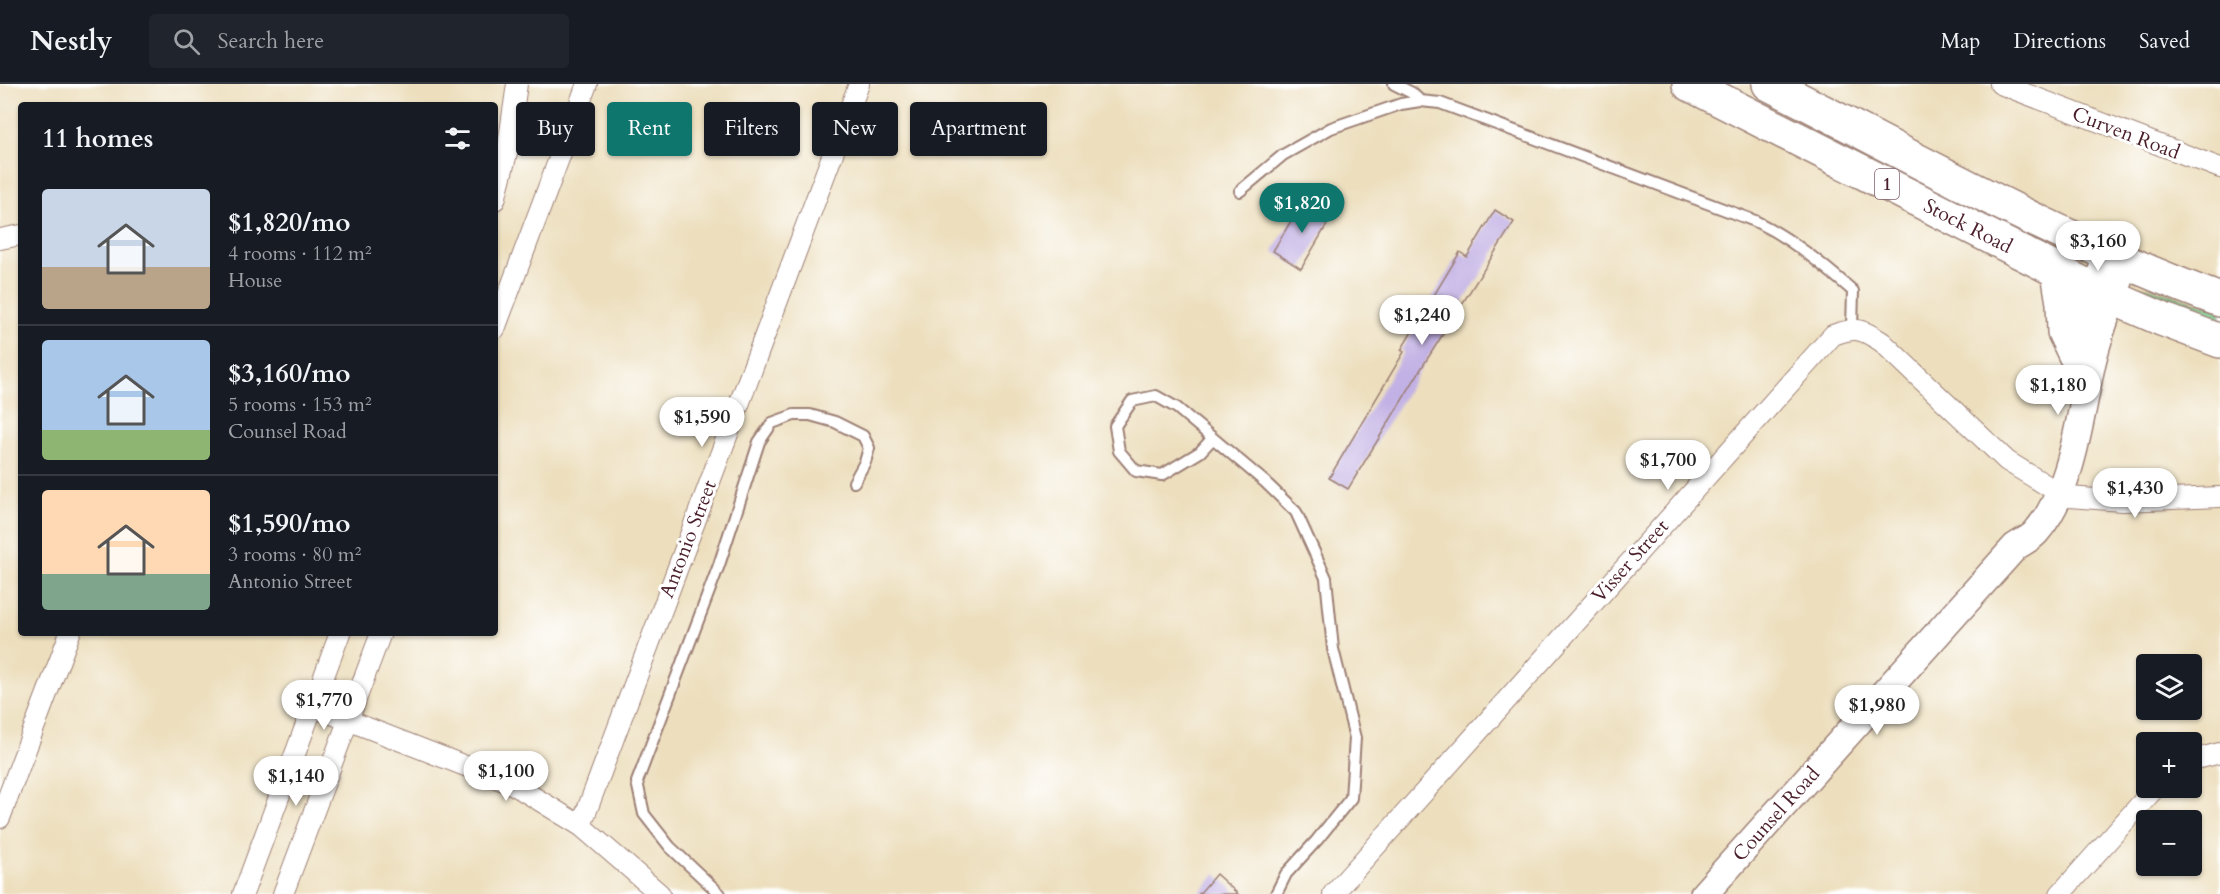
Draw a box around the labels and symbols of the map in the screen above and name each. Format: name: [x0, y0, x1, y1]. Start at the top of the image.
street label: Curven Road: [2068, 100, 2184, 166]
road number: 1: [1875, 169, 1899, 199]
pin: $1,820: [1253, 183, 1351, 234]
street label: Stock Road: [1919, 192, 2017, 260]
pin: $3,160: [2049, 221, 2147, 272]
pin: $1,240: [1373, 295, 1471, 346]
pin: $1,180: [2009, 365, 2107, 416]
pin: $1,590: [653, 397, 751, 448]
pin: $1,700: [1619, 440, 1717, 491]
pin: $1,430: [2086, 468, 2184, 519]
street label: Antonio Street: [653, 476, 723, 602]
street label: Visser Street: [1585, 513, 1675, 609]
pin: $1,770: [275, 680, 373, 731]
pin: $1,980: [1828, 685, 1926, 736]
pin: $1,100: [457, 751, 555, 802]
pin: $1,140: [247, 756, 345, 807]
street label: Counsel Road: [1726, 761, 1826, 867]

